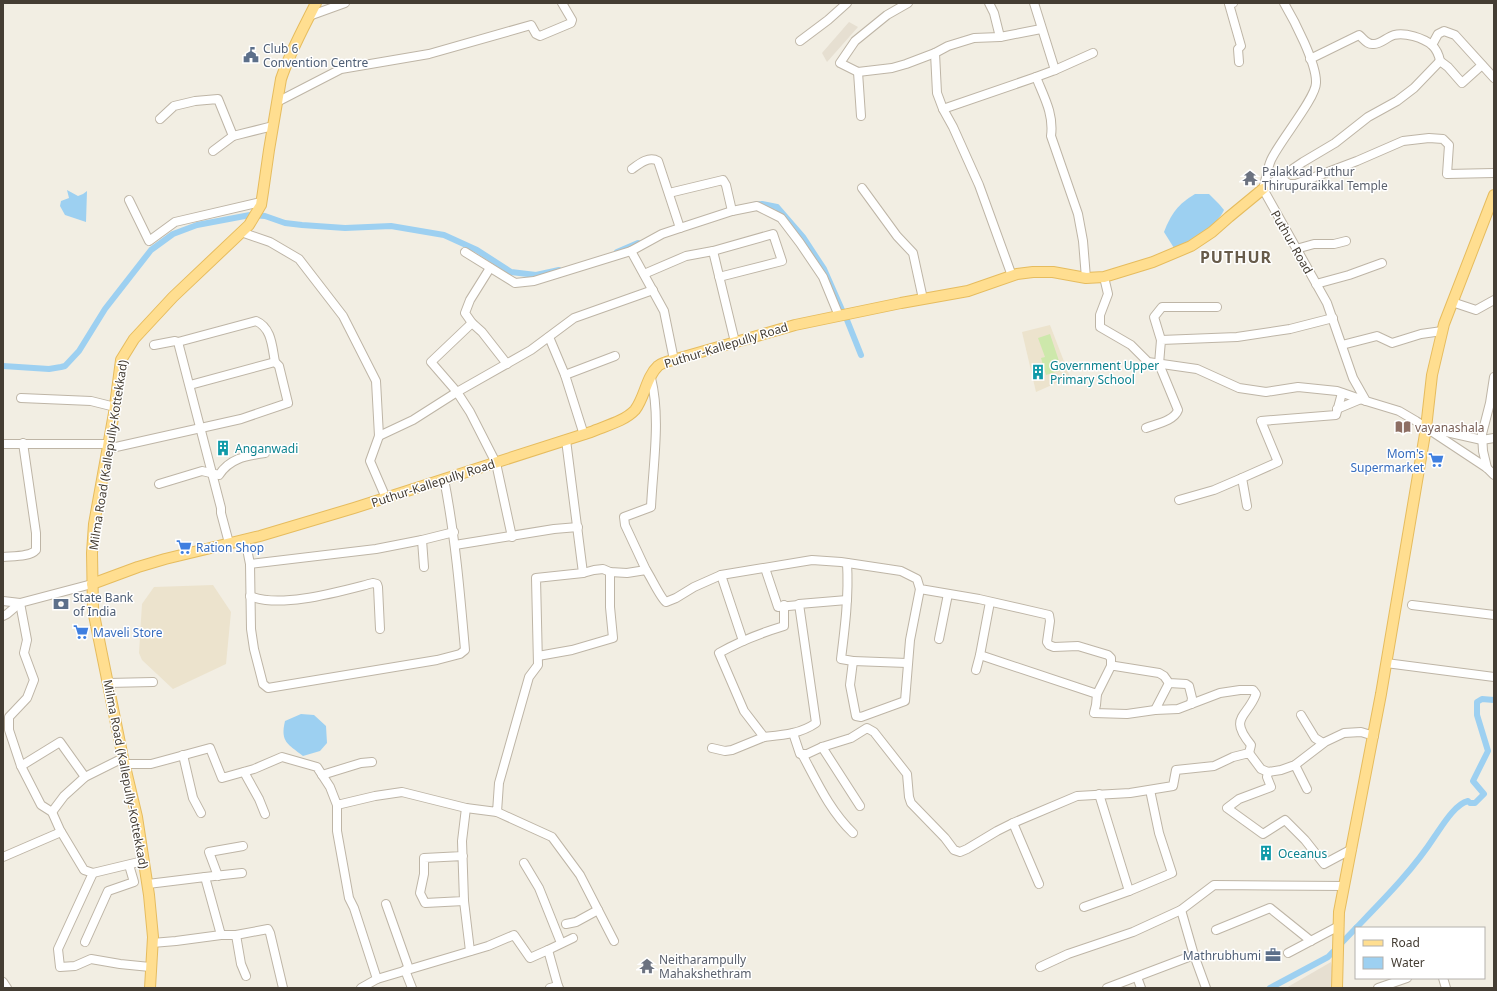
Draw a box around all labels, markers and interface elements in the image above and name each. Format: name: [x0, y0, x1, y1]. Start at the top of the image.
place label: Club 6 Convention Centre: [263, 40, 369, 71]
public building icon: Club 6 Convention Centre: [242, 46, 260, 64]
place label: Palakkad Puthur Thirupuraikkal Temple: [1262, 163, 1388, 194]
temple icon: Palakkad Puthur Thirupuraikkal Temple: [1241, 169, 1259, 187]
street label: Puthur Road: [1267, 207, 1317, 277]
district label: PUTHUR: [1200, 246, 1272, 268]
street label: Puthur-Kallepully Road: [662, 318, 790, 372]
place label: Government Upper Primary School: [1050, 357, 1159, 388]
street label: Milma Road (Kallepully-Kottekkad): [85, 358, 132, 551]
building icon: Government Upper Primary School: [1029, 363, 1047, 381]
library icon: vayanashala: [1394, 418, 1412, 436]
place label: vayanashala: [1415, 419, 1485, 436]
building icon: Anganwadi: [214, 439, 232, 457]
place label: Anganwadi: [235, 440, 298, 457]
place label: Mom's Supermarket: [1350, 445, 1425, 476]
supermarket icon: Mom's Supermarket: [1427, 451, 1445, 469]
street label: Puthur-Kallepully Road: [369, 455, 497, 511]
supermarket icon: Ration Shop: [175, 538, 193, 556]
place label: Ration Shop: [196, 539, 264, 556]
place label: State Bank of India: [73, 589, 134, 620]
bank icon: State Bank of India: [52, 595, 70, 613]
supermarket icon: Maveli Store: [72, 623, 90, 641]
place label: Maveli Store: [93, 624, 163, 641]
street label: Milma Road (Kallepully-Kottekkad): [99, 678, 153, 870]
building icon: Oceanus: [1257, 844, 1275, 862]
place label: Oceanus: [1278, 845, 1327, 862]
legend: [1355, 927, 1485, 979]
text: Road: [1391, 934, 1420, 951]
office icon: Mathrubhumi: [1264, 946, 1282, 964]
place label: Mathrubhumi: [1183, 947, 1261, 964]
place label: Neitharampully Mahakshethram: [659, 951, 752, 982]
text: Water: [1391, 954, 1425, 971]
temple icon: Neitharampully Mahakshethram: [638, 957, 656, 975]

